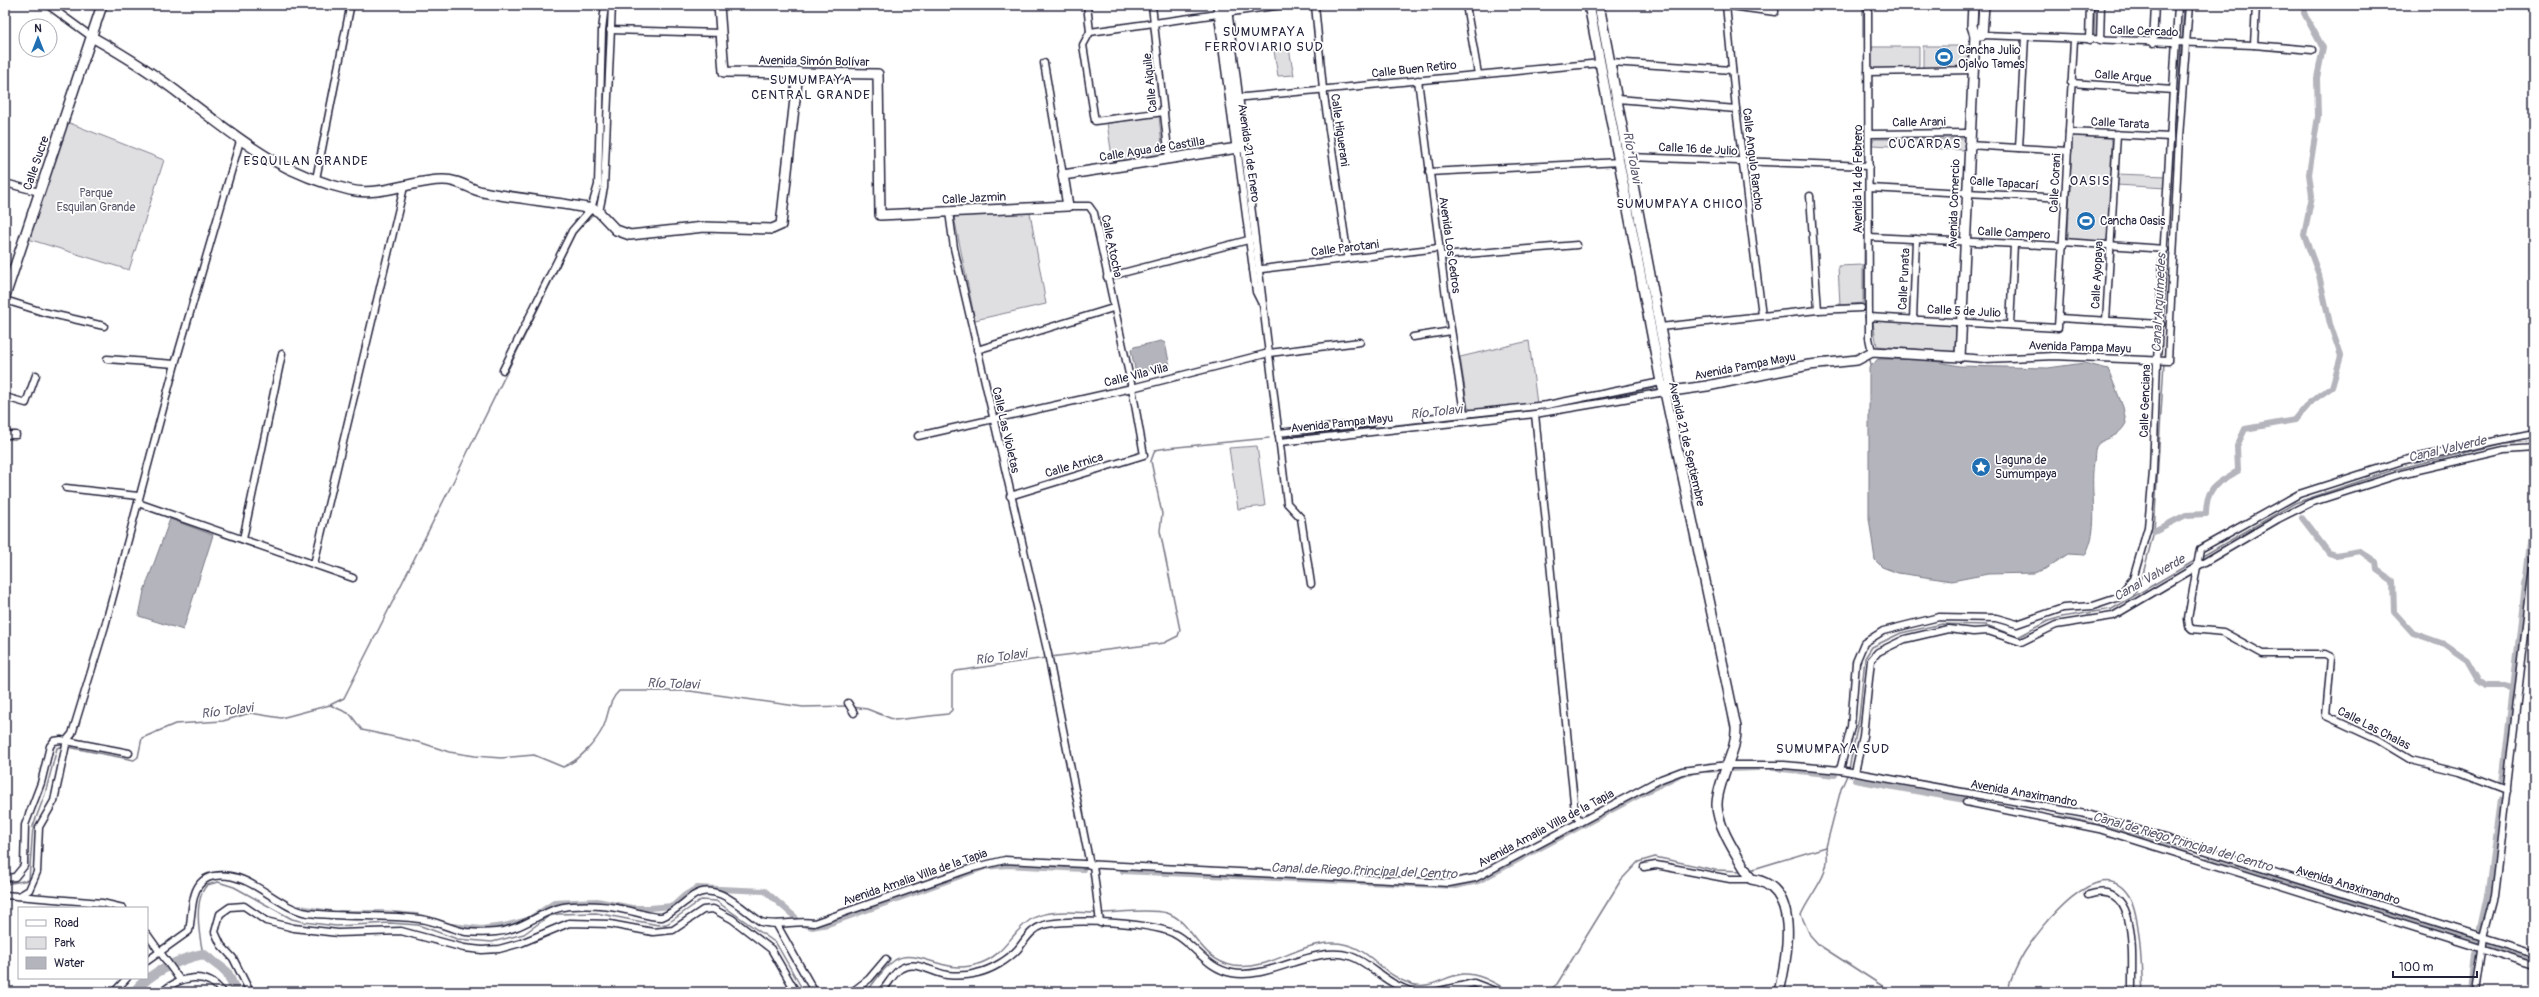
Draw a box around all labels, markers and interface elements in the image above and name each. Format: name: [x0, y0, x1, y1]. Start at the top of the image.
north arrow: [18, 18, 58, 58]
text: N: [34, 22, 42, 35]
street label: Calle Cercado: [2109, 23, 2179, 40]
district label: SUMUMPAYA FERROVIARIO SUD: [1204, 24, 1324, 55]
place label: Cancha Julio Ojalvo Tames: [1958, 43, 2025, 72]
sports icon: Cancha Julio Ojalvo Tames: [1933, 46, 1955, 68]
street label: Calle Aiquile: [1140, 52, 1161, 113]
street label: Avenida Simón Bolívar: [758, 53, 870, 70]
street label: Calle Buen Retiro: [1371, 58, 1458, 81]
street label: Calle Arque: [2094, 67, 2152, 86]
district label: SUMUMPAYA CENTRAL GRANDE: [751, 72, 871, 103]
street label: Calle Higuerani: [1327, 93, 1352, 167]
street label: Avenida 21 de Enero: [1234, 103, 1263, 204]
street label: Calle Angulo Rancho: [1739, 107, 1766, 212]
street label: Calle Tarata: [2090, 114, 2150, 133]
street label: Calle Arani: [1892, 115, 1946, 130]
street label: Avenida 14 de Febrero: [1851, 124, 1866, 234]
water label: Río Tolavi: [1619, 130, 1645, 187]
street label: Calle Sucre: [20, 134, 53, 192]
street label: Calle Agua de Castilla: [1098, 134, 1206, 165]
district label: CUCARDAS: [1889, 136, 1961, 152]
street label: Calle 16 de Julio: [1658, 140, 1738, 159]
district label: ESQUILAN GRANDE: [243, 153, 369, 169]
street label: Calle Corani: [2046, 153, 2065, 213]
street label: Avenida Comercio: [1945, 158, 1964, 249]
district label: OASIS: [2070, 173, 2110, 189]
street label: Calle Tapacarí: [1969, 174, 2039, 193]
park label: Parque Esquilan Grande: [56, 186, 136, 215]
street label: Calle Jazmin: [942, 189, 1007, 208]
street label: Avenida Los Cedros: [1435, 196, 1464, 295]
district label: SUMUMPAYA CHICO: [1616, 196, 1744, 212]
sports icon: Cancha Oasis: [2075, 210, 2097, 232]
street label: Calle Atocha: [1098, 213, 1126, 279]
place label: Cancha Oasis: [2100, 214, 2166, 229]
street label: Calle Campero: [1977, 224, 2051, 243]
street label: Calle Parotani: [1310, 237, 1380, 260]
street label: Calle Ayopaya: [2088, 240, 2107, 309]
street label: Calle Punata: [1895, 247, 1914, 311]
water label: Canal Arquímedes: [2148, 251, 2170, 353]
street label: Calle 5 de Julio: [1927, 302, 2002, 321]
street label: Avenida Pampa Mayu: [2028, 338, 2132, 357]
street label: Avenida Pampa Mayu: [1693, 349, 1797, 384]
street label: Calle Vila Vila: [1103, 360, 1170, 391]
street label: Calle Genciana: [2137, 364, 2154, 438]
street label: Avenida 21 de Septiembre: [1665, 380, 1708, 508]
street label: Calle Las Violetas: [988, 386, 1023, 475]
water label: Río Tolavi: [1409, 401, 1465, 423]
street label: Avenida Pampa Mayu: [1290, 411, 1394, 436]
water label: Canal Valverde: [2407, 432, 2489, 466]
street label: Calle Arnica: [1043, 449, 1105, 481]
place label: Laguna de Sumumpaya: [1995, 453, 2057, 482]
place icon: Laguna de Sumumpaya: [1970, 456, 1992, 478]
water label: Canal Valverde: [2111, 550, 2189, 605]
water label: Río Tolavi: [974, 645, 1031, 669]
water label: Río Tolavi: [647, 675, 702, 693]
water label: Río Tolavi: [200, 700, 257, 722]
street label: Calle Las Chalas: [2335, 704, 2413, 754]
district label: SUMUMPAYA SUD: [1776, 741, 1890, 757]
street label: Avenida Anaximandro: [1969, 777, 2079, 810]
street label: Avenida Amalia Villa de la Tapia: [1476, 786, 1617, 871]
water label: Canal de Riego Principal del Centro: [2091, 809, 2275, 876]
street label: Avenida Amalia Villa de la Tapia: [841, 846, 990, 909]
water label: Canal de Riego Principal del Centro: [1271, 860, 1458, 882]
street label: Avenida Anaximandro: [2294, 862, 2402, 909]
legend: [18, 907, 148, 979]
text: Road: [54, 916, 79, 931]
text: Park: [54, 936, 75, 951]
scale bar: [2393, 953, 2477, 979]
text: Water: [54, 956, 85, 971]
text: 100 m: [2399, 960, 2434, 975]

